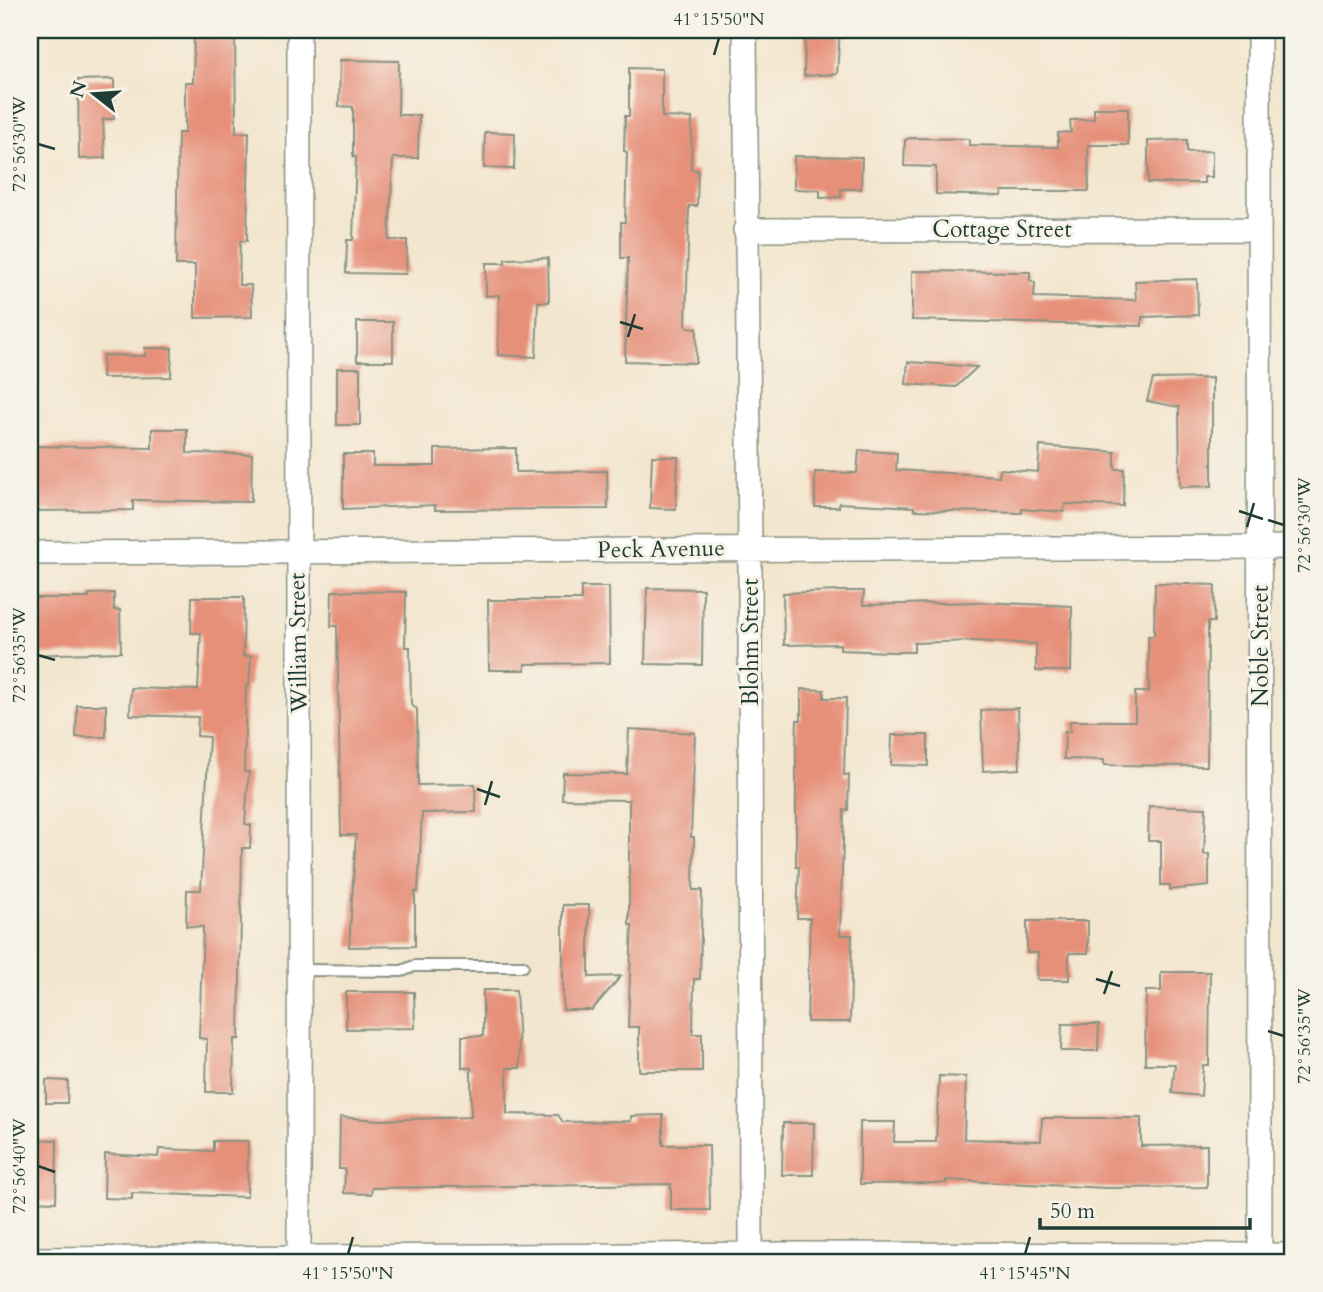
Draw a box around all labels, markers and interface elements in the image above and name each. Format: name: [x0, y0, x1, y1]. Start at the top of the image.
text: 41°15'50"N: [673, 7, 765, 32]
north arrow: [60, 60, 130, 130]
text: N: [64, 77, 94, 101]
text: 72°56'30"W: [7, 96, 32, 192]
street label: Cottage Street: [932, 214, 1072, 245]
text: 72°56'30"W: [1292, 477, 1317, 573]
street label: Peck Avenue: [597, 532, 725, 566]
street label: William Street: [281, 572, 315, 715]
street label: Blohm Street: [735, 578, 766, 706]
street label: Noble Street: [1245, 585, 1276, 707]
text: 72°56'35"W: [7, 607, 32, 703]
text: 72°56'35"W: [1292, 988, 1317, 1084]
text: 72°56'40"W: [7, 1118, 32, 1214]
scale bar: [1040, 1187, 1250, 1231]
text: 50 m: [1050, 1197, 1095, 1226]
text: 41°15'50"N: [302, 1261, 394, 1286]
text: 41°15'45"N: [979, 1261, 1071, 1286]

